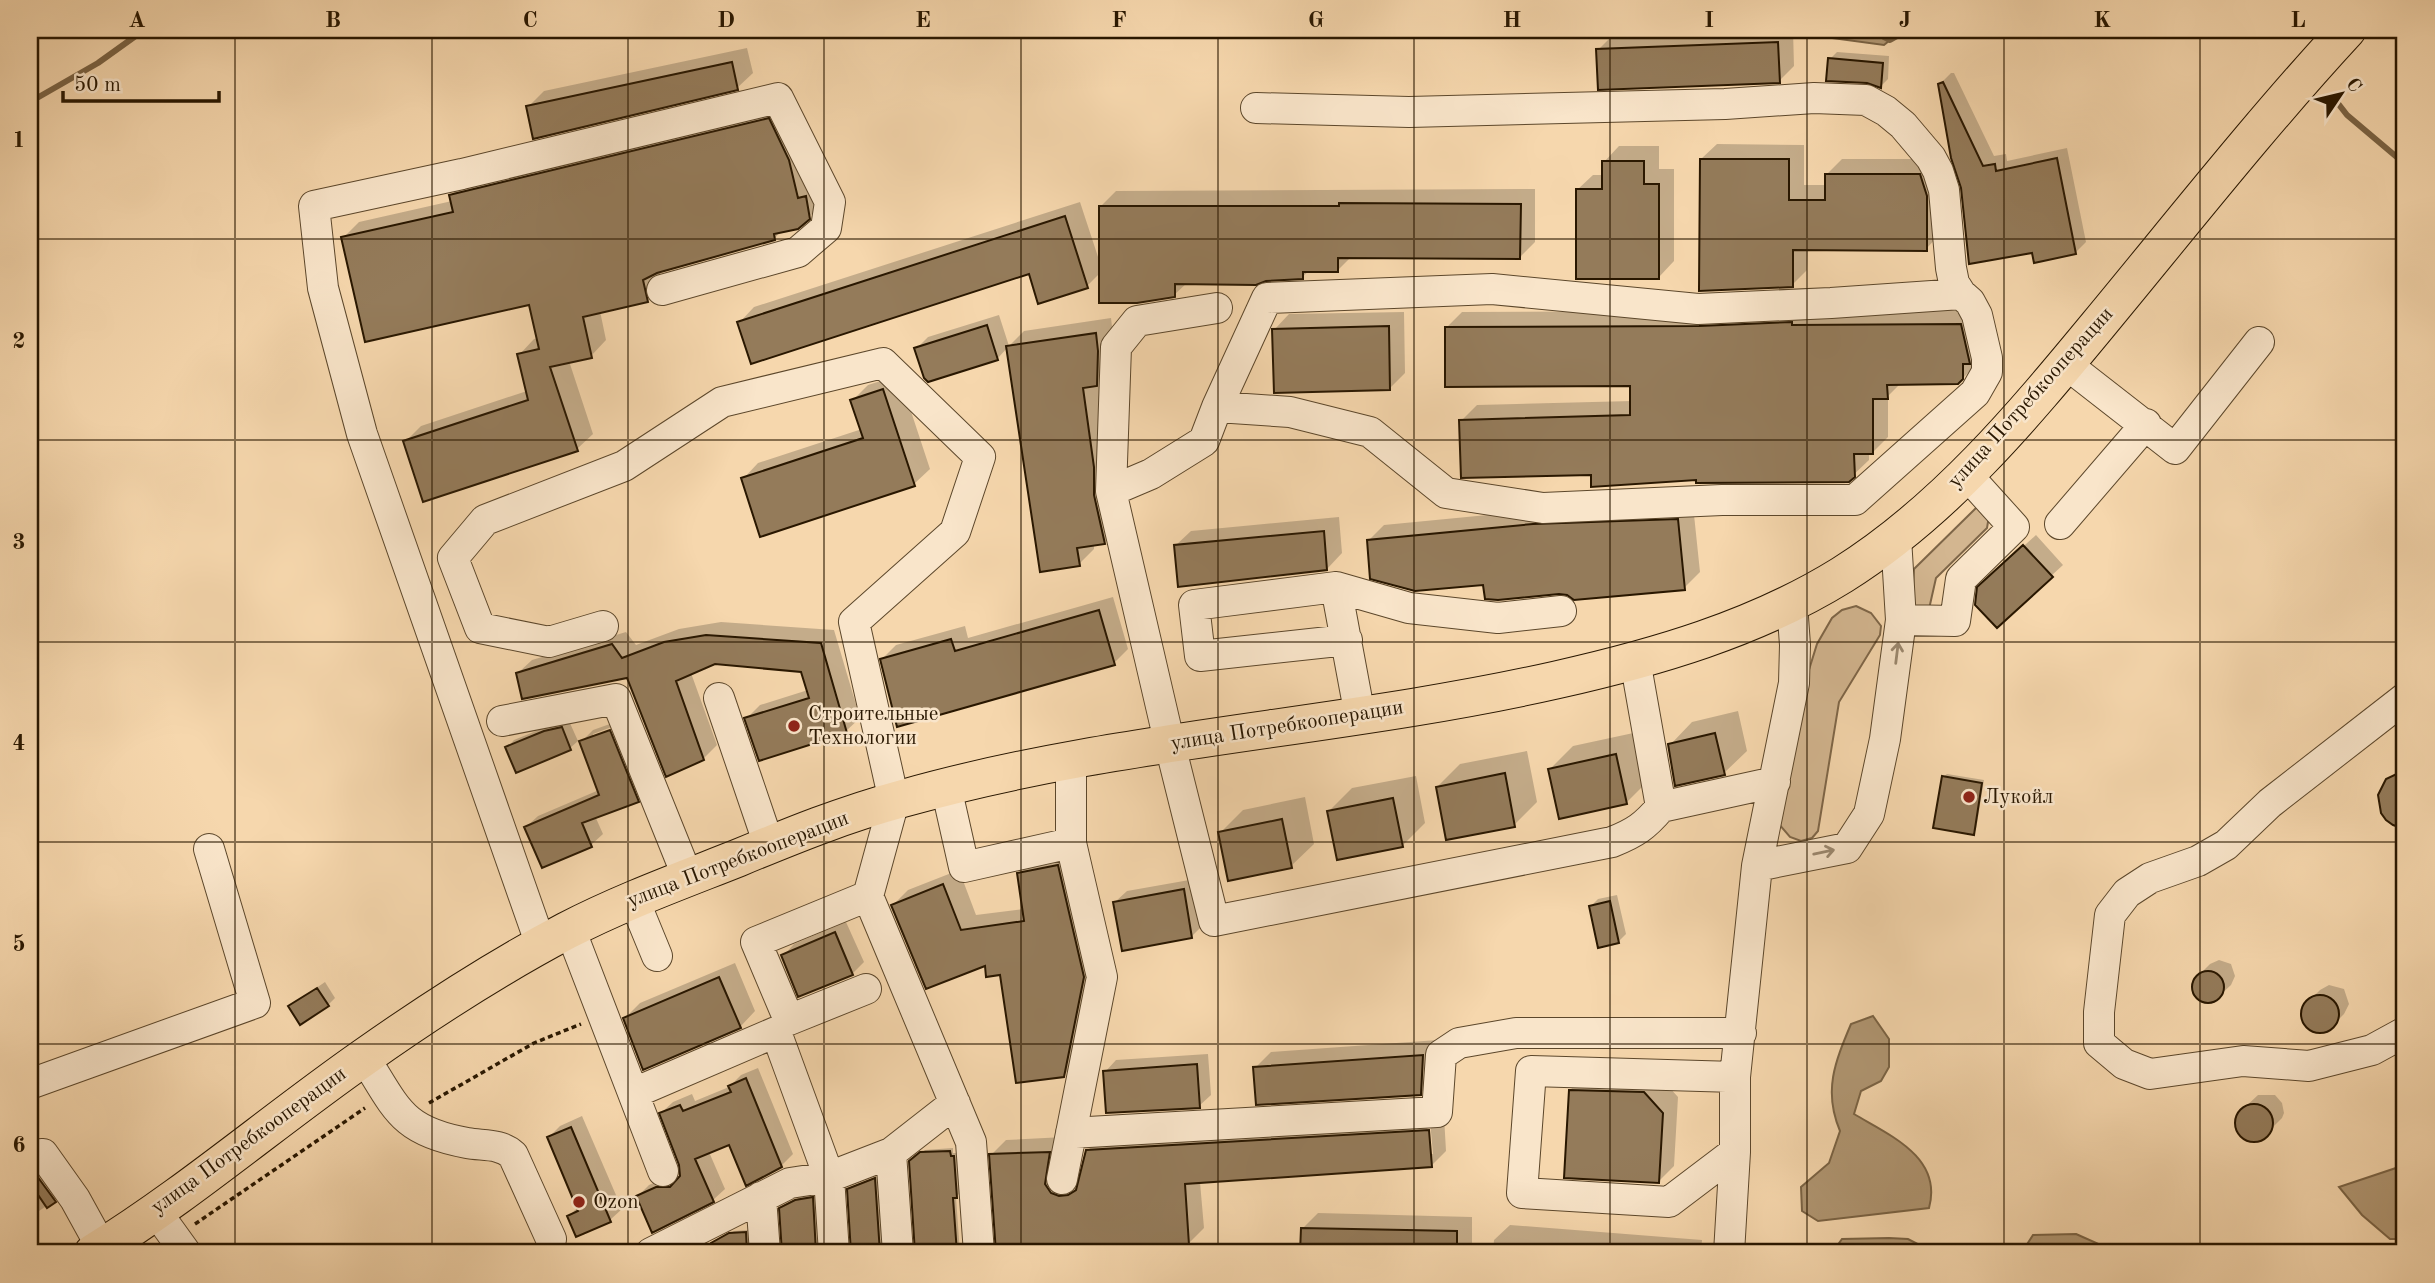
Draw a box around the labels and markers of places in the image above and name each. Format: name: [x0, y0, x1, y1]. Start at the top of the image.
place label: Строительные Технологии: [808, 704, 938, 749]
marker: Строительные Технологии: [786, 718, 802, 734]
place label: Лукойл: [1983, 787, 2053, 808]
marker: Лукойл: [1961, 789, 1977, 805]
place label: Ozon: [593, 1192, 639, 1213]
marker: Ozon: [571, 1194, 587, 1210]

